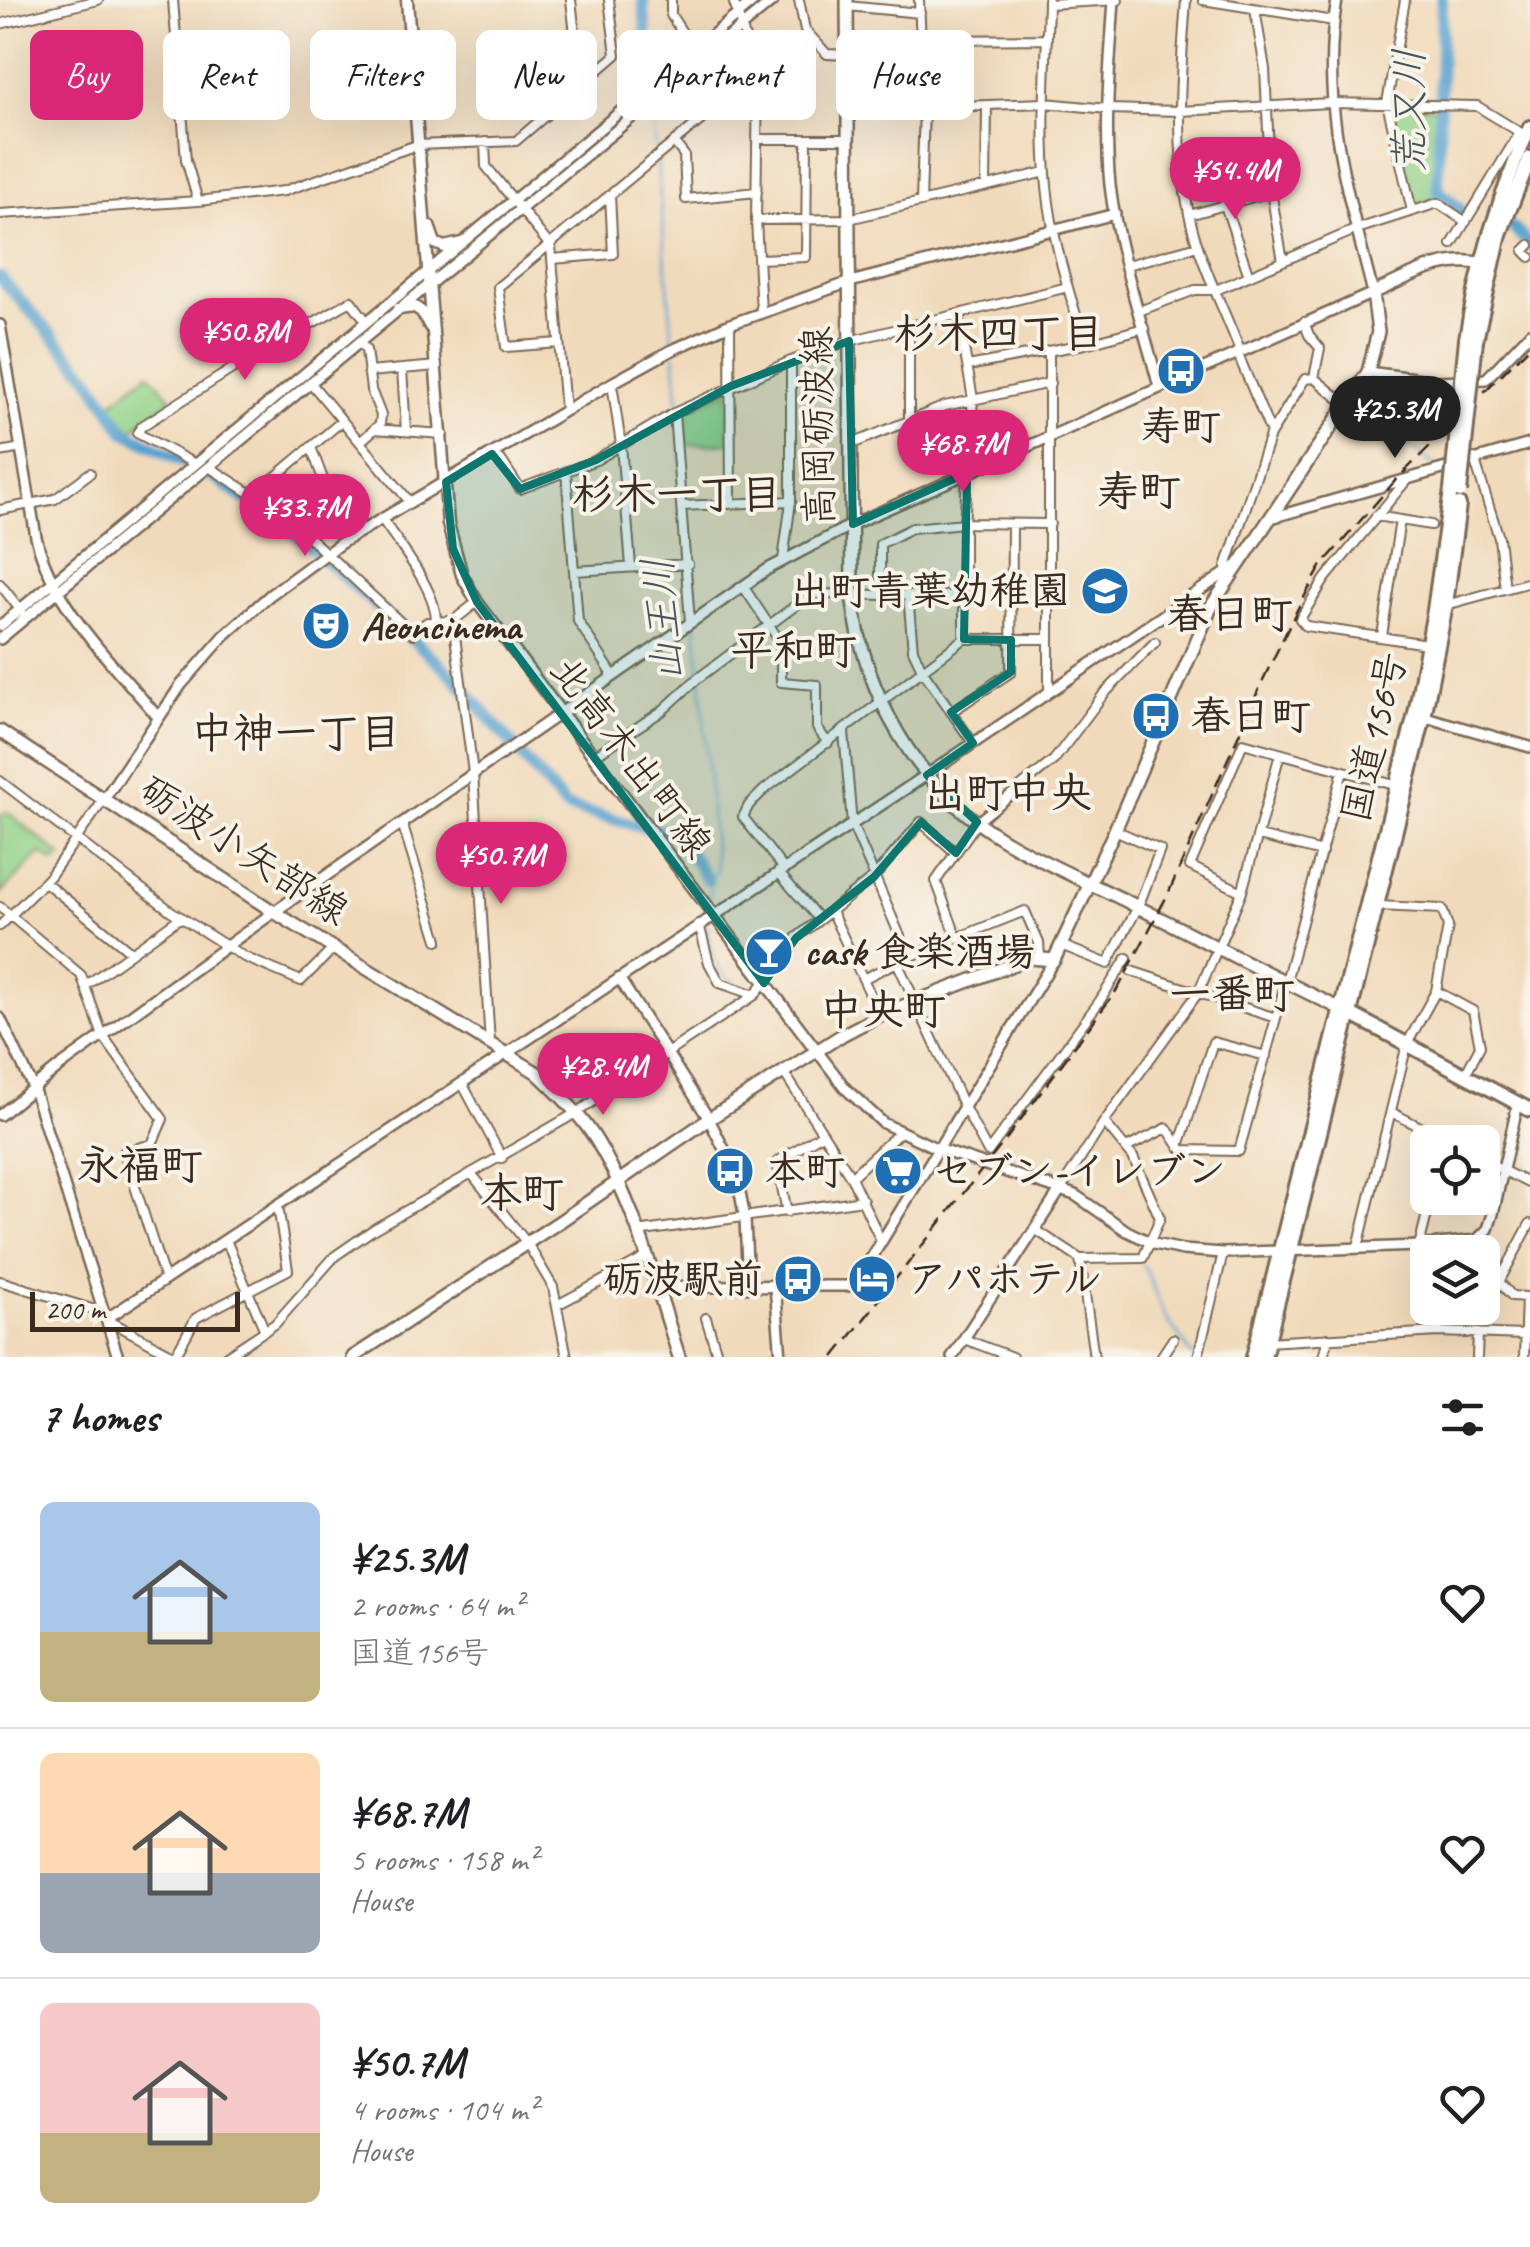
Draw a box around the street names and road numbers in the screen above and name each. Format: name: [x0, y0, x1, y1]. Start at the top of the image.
street label: 高岡砺波線: [791, 326, 845, 526]
street label: 北高木出町線: [539, 646, 723, 868]
street label: 国道156号: [1330, 647, 1418, 827]
street label: 砺波小矢部線: [130, 764, 358, 936]

